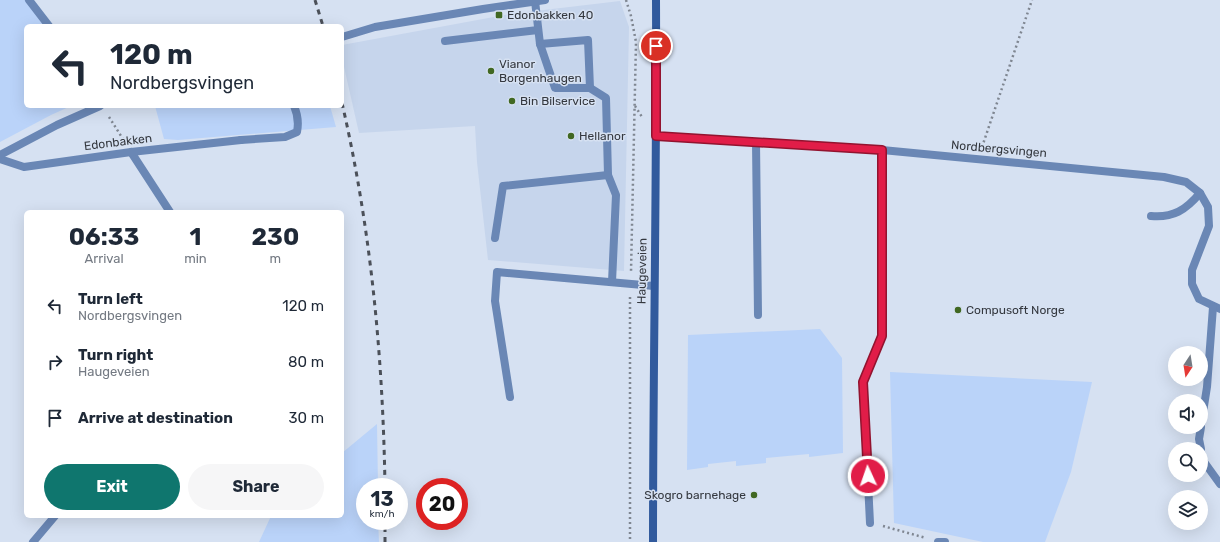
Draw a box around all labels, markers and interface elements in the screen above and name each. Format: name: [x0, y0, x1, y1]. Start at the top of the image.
place label: Edonbakken 40: [507, 8, 593, 22]
marker: Edonbakken 40: [494, 10, 504, 20]
pin: [639, 29, 673, 63]
icon: arrive: [645, 35, 667, 57]
text: 120 m: [110, 38, 193, 71]
icon: left: [44, 40, 96, 92]
place label: Vianor Borgenhaugen: [499, 57, 582, 85]
marker: Vianor Borgenhaugen: [486, 66, 496, 76]
text: Nordbergsvingen: [110, 72, 254, 94]
place label: Bin Bilservice: [520, 94, 596, 108]
marker: Bin Bilservice: [507, 96, 517, 106]
place label: Hellanor: [579, 129, 626, 143]
street label: Edonbakken: [83, 131, 153, 153]
marker: Hellanor: [566, 131, 576, 141]
street label: Nordbergsvingen: [950, 138, 1048, 160]
text: 06:33: [69, 223, 139, 251]
text: 1: [189, 223, 201, 251]
text: 230: [251, 223, 299, 251]
street label: Haugeveien: [634, 238, 650, 304]
text: Arrival: [85, 251, 124, 266]
text: min: [184, 251, 207, 266]
text: m: [270, 251, 281, 266]
text: Turn left: [78, 290, 143, 308]
icon: left: [44, 295, 66, 317]
text: 120 m: [282, 297, 324, 315]
place label: Compusoft Norge: [966, 303, 1065, 317]
marker: Compusoft Norge: [953, 305, 963, 315]
text: Nordbergsvingen: [78, 308, 182, 323]
text: Turn right: [78, 346, 153, 364]
north arrow: [1168, 346, 1208, 386]
map controls: [1168, 346, 1208, 530]
icon: right: [44, 351, 66, 373]
text: 80 m: [288, 353, 324, 371]
text: Haugeveien: [78, 364, 150, 379]
button: sound: [1168, 394, 1208, 434]
icon: arrive: [44, 407, 66, 429]
text: Arrive at destination: [78, 409, 233, 427]
text: 30 m: [288, 409, 324, 427]
button: search: [1168, 442, 1208, 482]
position arrow: [847, 455, 889, 497]
button: Exit: [44, 464, 180, 510]
button: Share: [188, 464, 324, 510]
speed limit sign: 20: [416, 478, 468, 530]
text: 13: [370, 487, 394, 511]
place label: Skogro barnehage: [644, 488, 746, 502]
marker: Skogro barnehage: [749, 490, 759, 500]
button: layers: [1168, 490, 1208, 530]
text: km/h: [370, 508, 394, 520]

